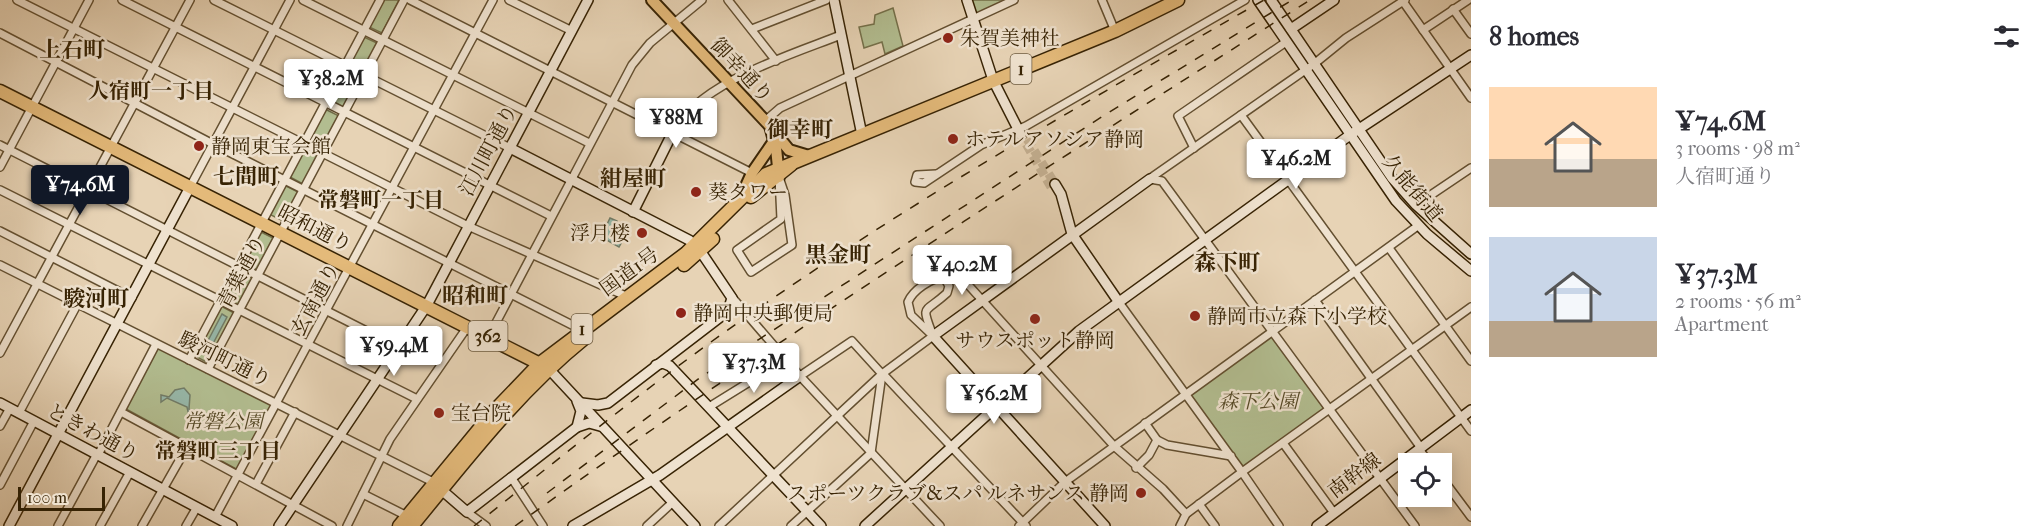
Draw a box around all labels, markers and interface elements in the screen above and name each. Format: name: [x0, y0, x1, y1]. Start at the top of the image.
icon: filters: [1990, 20, 2023, 53]
text: 8 homes: [1489, 21, 1579, 52]
place label: 朱賀美神社: [960, 27, 1060, 50]
marker: 朱賀美神社: [941, 31, 955, 45]
street label: 御幸通り: [706, 33, 777, 107]
district label: 上石町: [39, 37, 105, 63]
road number: 1: [1010, 54, 1032, 84]
pin: ¥38.2M: [282, 59, 380, 110]
text: ¥38.2M: [298, 67, 364, 90]
district label: 人宿町一丁目: [88, 79, 214, 103]
pin: ¥88M: [640, 98, 712, 149]
street label: 江川町通り: [455, 101, 522, 200]
text: ¥88M: [649, 106, 703, 129]
text: ¥74.6M: [1675, 106, 1766, 137]
icon: home: [1537, 111, 1609, 183]
district label: 御幸町: [767, 117, 833, 143]
place label: ホテルアソシア静岡: [965, 128, 1144, 151]
marker: ホテルアソシア静岡: [946, 132, 960, 146]
place label: 静岡東宝会館: [211, 135, 331, 158]
text: 3 rooms · 98 m²: [1675, 137, 1800, 160]
marker: 静岡東宝会館: [192, 139, 206, 153]
pin: ¥46.2M: [1247, 139, 1345, 190]
text: ¥46.2M: [1261, 147, 1331, 170]
street label: 久能街道: [1378, 150, 1447, 226]
district label: 七間町: [213, 164, 279, 190]
pin: ¥74.6M: [31, 165, 129, 216]
text: 人宿町通り: [1675, 165, 1775, 188]
district label: 紺屋町: [600, 166, 666, 192]
text: ¥74.6M: [45, 173, 115, 196]
place label: 葵タワー: [708, 181, 788, 204]
marker: 葵タワー: [689, 185, 703, 199]
district label: 常磐町一丁目: [318, 188, 444, 212]
street label: 昭和通り: [274, 200, 356, 257]
place label: 浮月楼: [570, 222, 630, 245]
marker: 浮月楼: [635, 226, 649, 240]
street label: 青葉通り: [213, 232, 270, 313]
street label: 国道1号: [595, 242, 663, 300]
district label: 黒金町: [805, 242, 871, 268]
pin: ¥40.2M: [913, 245, 1011, 296]
district label: 森下町: [1194, 250, 1260, 276]
text: ¥40.2M: [927, 253, 997, 276]
street label: 玄南通り: [287, 259, 344, 340]
text: ¥37.3M: [1675, 259, 1757, 290]
icon: home: [1537, 261, 1609, 333]
district label: 昭和町: [442, 283, 508, 309]
district label: 駿河町: [63, 286, 129, 312]
text: 2 rooms · 56 m²: [1675, 290, 1801, 313]
place label: 静岡中央郵便局: [693, 302, 833, 325]
place label: 静岡市立森下小学校: [1207, 305, 1387, 328]
marker: 静岡中央郵便局: [674, 306, 688, 320]
marker: 静岡市立森下小学校: [1188, 309, 1202, 323]
marker: サウスポット静岡: [1028, 312, 1042, 326]
text: Apartment: [1675, 313, 1769, 336]
road number: 1: [572, 314, 592, 344]
road number: 362: [468, 321, 508, 351]
pin: ¥59.4M: [345, 326, 443, 377]
street label: 駿河町通り: [175, 327, 275, 392]
place label: サウスポット静岡: [955, 329, 1115, 352]
text: ¥59.4M: [359, 334, 429, 357]
pin: ¥37.3M: [705, 343, 803, 394]
text: ¥37.3M: [722, 351, 786, 374]
pin: ¥56.2M: [945, 374, 1043, 425]
text: ¥56.2M: [960, 382, 1028, 405]
park label: 森下公園: [1218, 390, 1301, 413]
street label: ときわ通り: [43, 399, 142, 466]
place label: 宝台院: [451, 402, 511, 425]
marker: 宝台院: [432, 406, 446, 420]
park label: 常磐公園: [183, 410, 266, 433]
district label: 常磐町三丁目: [155, 439, 281, 463]
street label: 南幹線: [1323, 448, 1385, 503]
map controls: [1398, 453, 1452, 507]
button: locate: [1398, 453, 1452, 507]
place label: スポーツクラブ&スパ ルネサンス 静岡: [787, 482, 1129, 505]
scale bar: [18, 484, 105, 512]
marker: スポーツクラブ&スパ ルネサンス 静岡: [1134, 486, 1148, 500]
text: 100 m: [27, 488, 67, 507]

